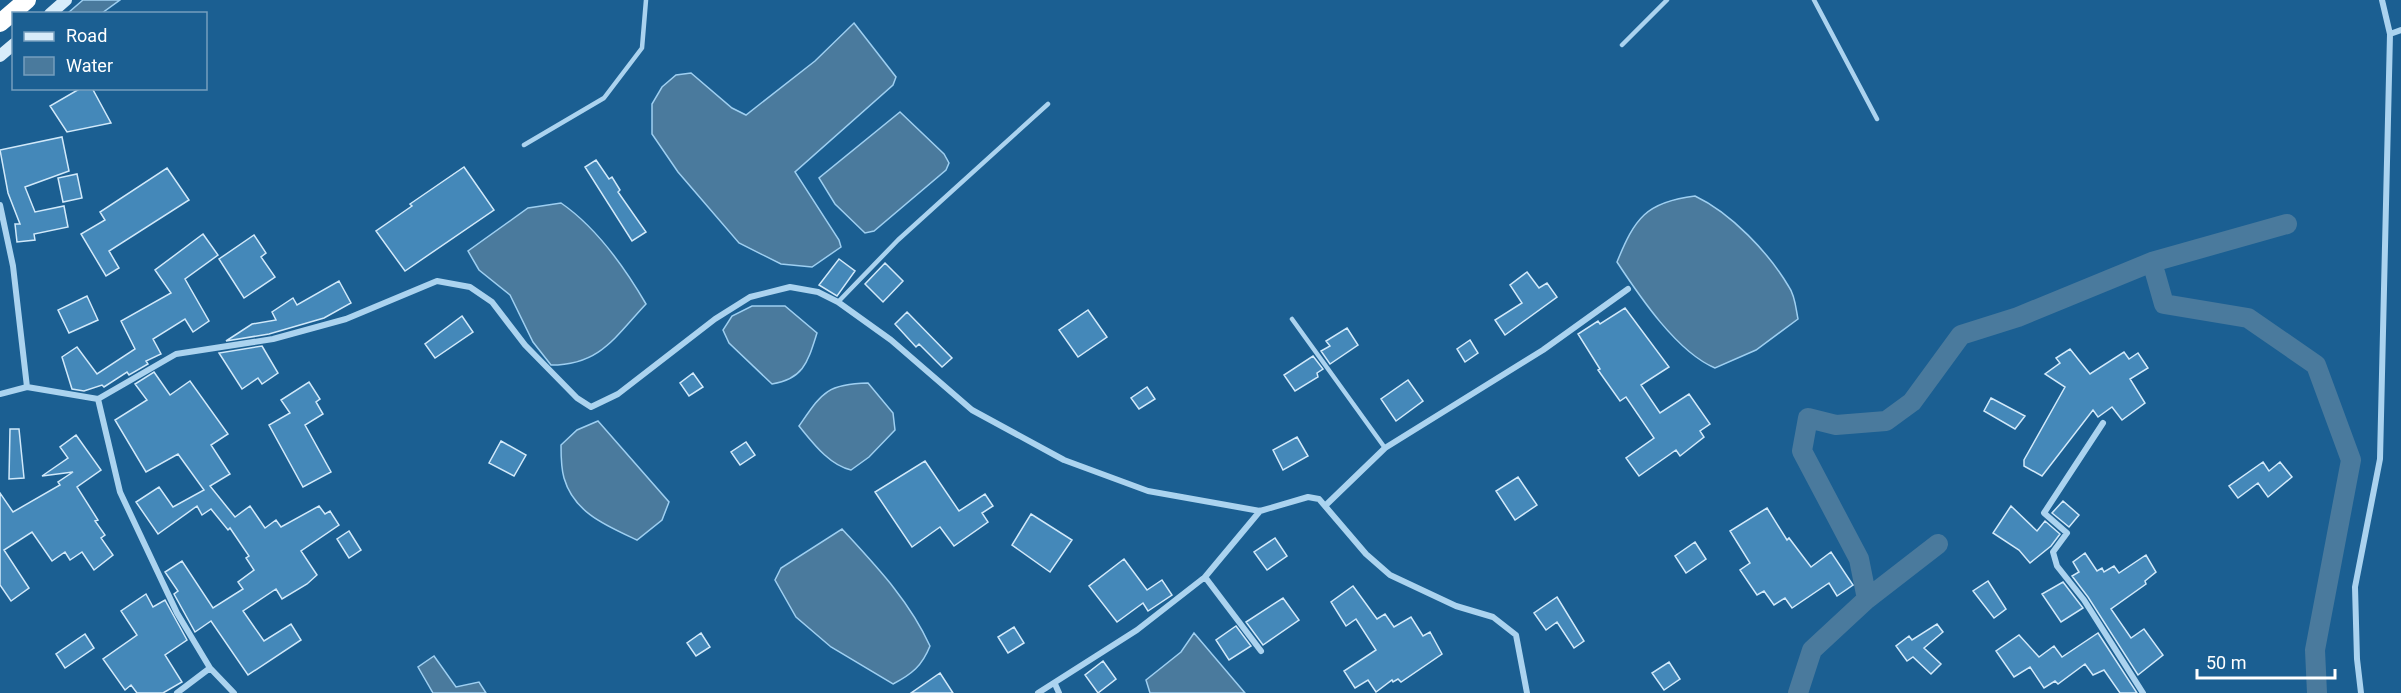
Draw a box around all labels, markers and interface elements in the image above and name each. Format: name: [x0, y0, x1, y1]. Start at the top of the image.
legend: [12, 12, 207, 90]
text: Road: [66, 25, 107, 46]
text: Water: [66, 55, 113, 76]
scale bar: [2197, 642, 2335, 680]
text: 50 m: [2206, 652, 2246, 673]

